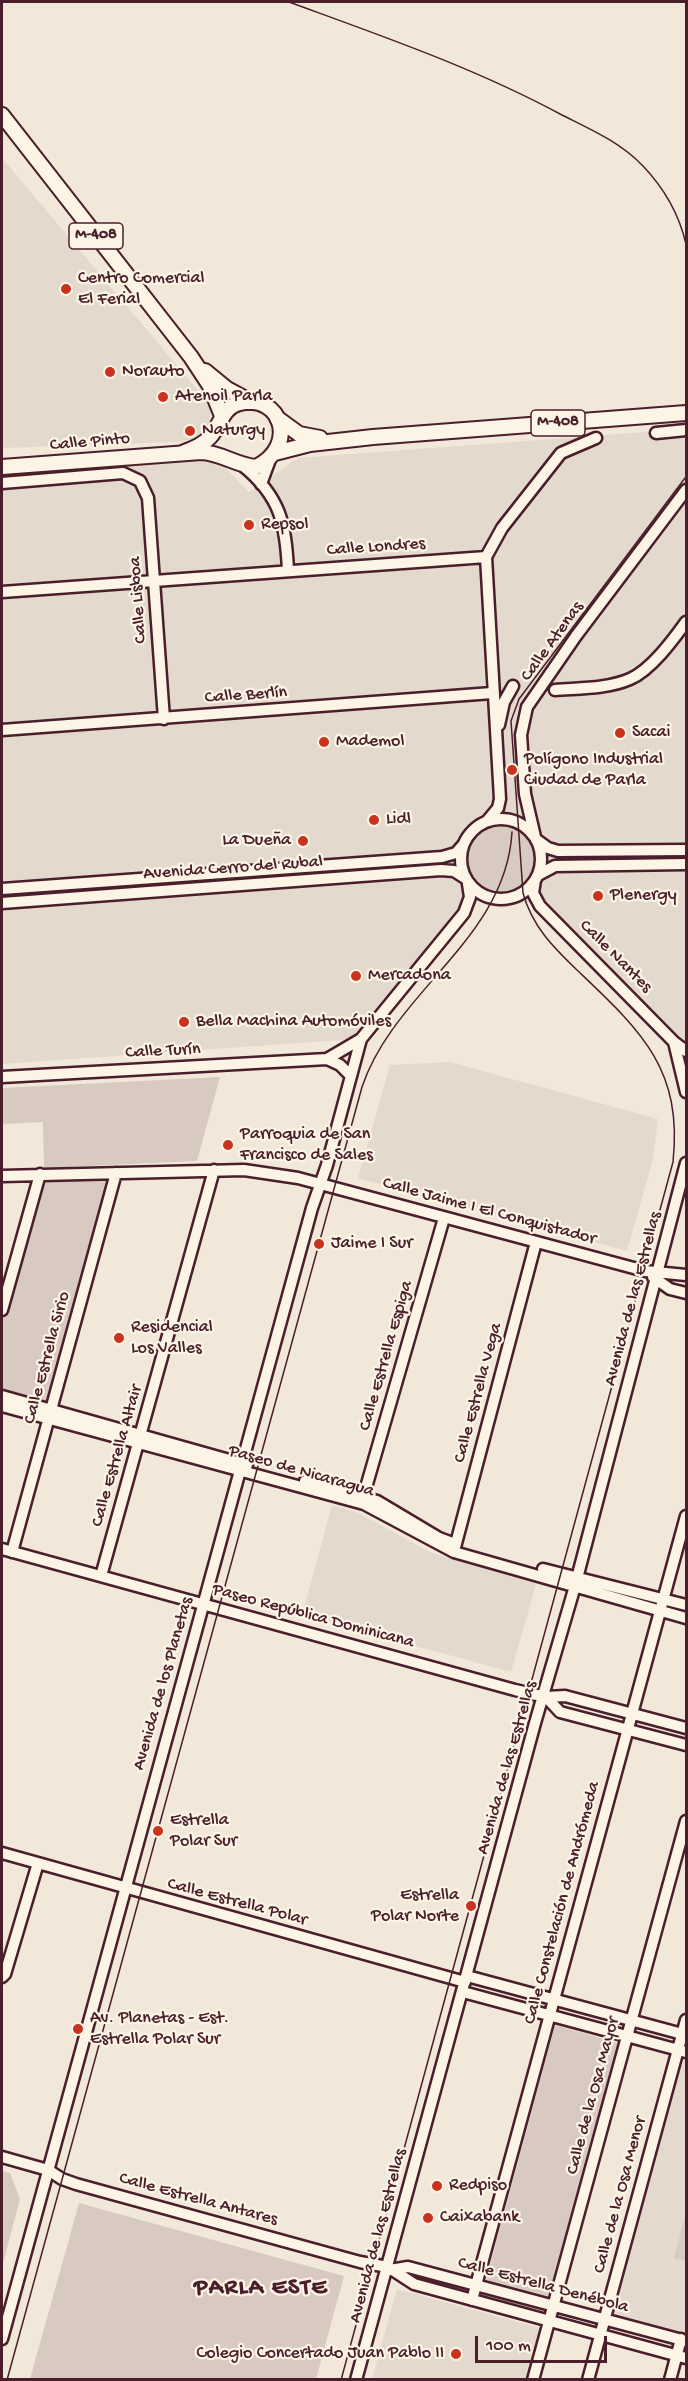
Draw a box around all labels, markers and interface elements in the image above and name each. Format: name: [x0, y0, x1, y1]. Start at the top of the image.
road number: M-408: [69, 223, 123, 249]
place label: Centro Comercial El Ferial: [78, 268, 204, 310]
marker: Centro Comercial El Ferial: [59, 282, 73, 296]
place label: Norauto: [122, 361, 185, 383]
marker: Norauto: [103, 365, 117, 379]
place label: Atenoil Parla: [175, 386, 273, 408]
marker: Atenoil Parla: [156, 390, 170, 404]
road number: M-408: [531, 410, 585, 436]
place label: Naturgy: [202, 420, 265, 442]
marker: Naturgy: [183, 424, 197, 438]
street label: Calle Pinto: [49, 429, 131, 457]
place label: Repsol: [261, 514, 309, 536]
marker: Repsol: [242, 518, 256, 532]
street label: Calle Londres: [326, 534, 426, 562]
street label: Calle Lisboa: [125, 556, 153, 644]
street label: Calle Atenas: [517, 598, 589, 686]
street label: Calle Berlín: [204, 682, 288, 710]
place label: Sacai: [632, 722, 670, 744]
marker: Sacai: [613, 726, 627, 740]
place label: Mademol: [336, 731, 404, 753]
marker: Mademol: [317, 735, 331, 749]
place label: Polígono Industrial Ciudad de Parla: [524, 749, 663, 792]
marker: Polígono Industrial Ciudad de Parla: [505, 763, 519, 777]
place label: Lidl: [386, 809, 411, 831]
marker: Lidl: [367, 813, 381, 827]
place label: La Dueña: [222, 830, 291, 852]
marker: La Dueña: [296, 834, 310, 848]
street label: Avenida Cerro del Rubal: [143, 852, 323, 886]
place label: Plenergy: [610, 885, 676, 907]
marker: Plenergy: [591, 889, 605, 903]
street label: Calle Nantes: [574, 916, 656, 998]
place label: Mercadona: [368, 965, 451, 987]
marker: Mercadona: [349, 969, 363, 983]
place label: Bella Machina Automóviles: [196, 1011, 391, 1033]
marker: Bella Machina Automóviles: [177, 1015, 191, 1029]
street label: Calle Turín: [125, 1039, 201, 1065]
place label: Parroquia de San Francisco de Sales: [240, 1124, 373, 1166]
marker: Parroquia de San Francisco de Sales: [221, 1138, 235, 1152]
street label: Calle Jaime I El Conquistador: [380, 1173, 598, 1251]
street label: Avenida de las Estrellas: [600, 1210, 668, 1388]
place label: Jaime I Sur: [331, 1233, 413, 1255]
marker: Jaime I Sur: [312, 1237, 326, 1251]
street label: Calle Estrella Espiga: [355, 1278, 419, 1434]
street label: Calle Estrella Sirio: [20, 1289, 76, 1427]
place label: Residencial Los Valles: [131, 1317, 213, 1360]
street label: Calle Estrella Vega: [450, 1321, 508, 1465]
marker: Residencial Los Valles: [112, 1331, 126, 1345]
street label: Calle Estrella Altair: [87, 1383, 149, 1529]
street label: Paseo de Nicaragua: [226, 1441, 376, 1503]
street label: Paseo República Dominicana: [210, 1580, 416, 1654]
street label: Avenida de los Planetas: [129, 1595, 199, 1773]
street label: Avenida de las Estrellas: [473, 1679, 543, 1857]
street label: Calle Constelación de Andrómeda: [520, 1779, 606, 2027]
place label: Estrella Polar Sur: [170, 1810, 237, 1852]
marker: Estrella Polar Sur: [151, 1824, 165, 1838]
street label: Calle Estrella Polar: [165, 1874, 309, 1932]
place label: Estrella Polar Norte: [371, 1885, 459, 1928]
marker: Estrella Polar Norte: [464, 1899, 478, 1913]
place label: Av. Planetas - Est. Estrella Polar Sur: [90, 2008, 229, 2050]
street label: Calle de la Osa Mayor: [563, 2015, 625, 2177]
marker: Av. Planetas - Est. Estrella Polar Sur: [71, 2022, 85, 2036]
street label: Calle de la Osa Menor: [590, 2114, 652, 2276]
street label: Avenida de las Estrellas: [345, 2147, 413, 2325]
street label: Calle Estrella Antares: [116, 2168, 280, 2232]
place label: Redpiso: [449, 2175, 507, 2197]
marker: Redpiso: [430, 2179, 444, 2193]
place label: Caixabank: [440, 2207, 519, 2229]
marker: Caixabank: [421, 2211, 435, 2225]
street label: Calle Estrella Denébola: [455, 2253, 631, 2319]
district label: PARLA ESTE: [194, 2275, 328, 2303]
scale bar: [478, 2324, 610, 2362]
text: 100 m: [486, 2336, 531, 2357]
place label: Colegio Concertado Juan Pablo II: [197, 2343, 444, 2365]
marker: Colegio Concertado Juan Pablo II: [449, 2347, 463, 2361]

